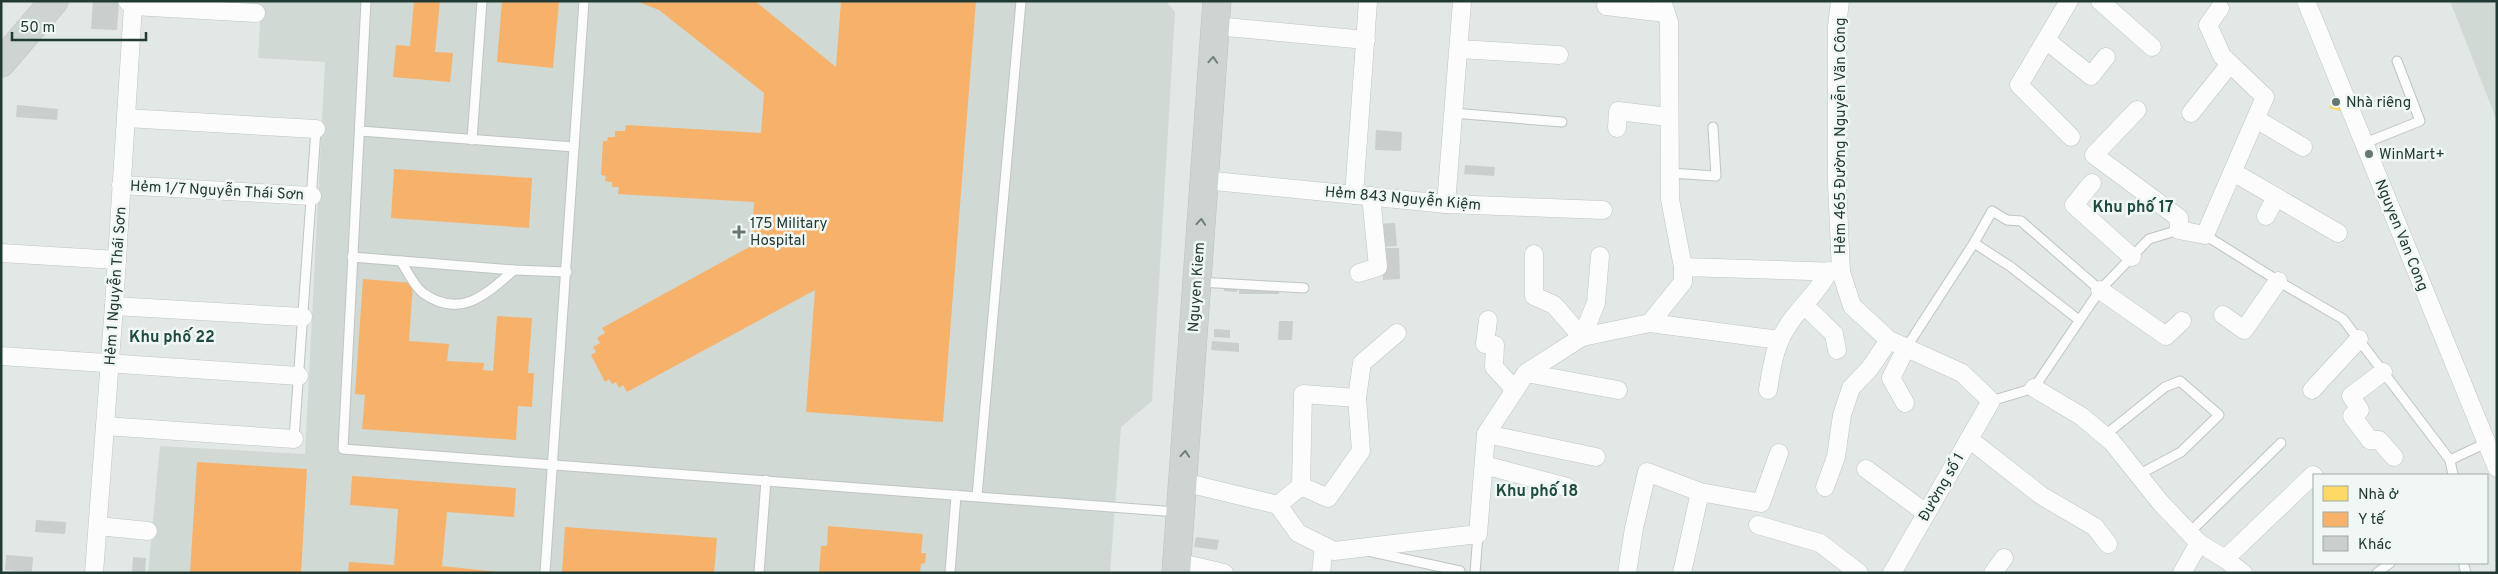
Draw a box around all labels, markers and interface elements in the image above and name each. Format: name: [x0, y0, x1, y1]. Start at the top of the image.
scale bar: [12, 10, 146, 42]
street label: Hẻm 465 Đường Nguyễn Văn Công: [1830, 18, 1851, 254]
text: 50 m: [20, 19, 55, 38]
one-way arrow: [1207, 56, 1218, 64]
place label: Nhà riêng: [2346, 94, 2411, 113]
marker: Nhà riêng: [2330, 96, 2342, 108]
place label: WinMart+: [2379, 146, 2445, 165]
marker: WinMart+: [2363, 148, 2375, 160]
street label: Hẻm 1/7 Nguyễn Thái Sơn: [129, 175, 304, 206]
street label: Nguyen Van Cong: [2369, 177, 2432, 294]
street label: Hẻm 843 Nguyễn Kiệm: [1324, 181, 1482, 216]
district label: Khu phố 17: [2092, 197, 2174, 218]
street label: Hẻm 1 Nguyễn Thái Sơn: [99, 206, 132, 366]
place label: 175 Military Hospital: [750, 215, 827, 251]
one-way arrow: [1195, 218, 1206, 226]
marker: 175 Military Hospital: [732, 225, 746, 239]
street label: Nguyen Kiem: [1185, 241, 1210, 333]
district label: Khu phố 22: [129, 327, 215, 348]
one-way arrow: [1179, 450, 1190, 458]
street label: Đường số 1: [1914, 450, 1969, 525]
legend: [2313, 474, 2488, 564]
district label: Khu phố 18: [1496, 481, 1578, 502]
text: Nhà ở: [2358, 486, 2399, 505]
text: Y tế: [2358, 510, 2386, 530]
text: Khác: [2358, 536, 2392, 555]

